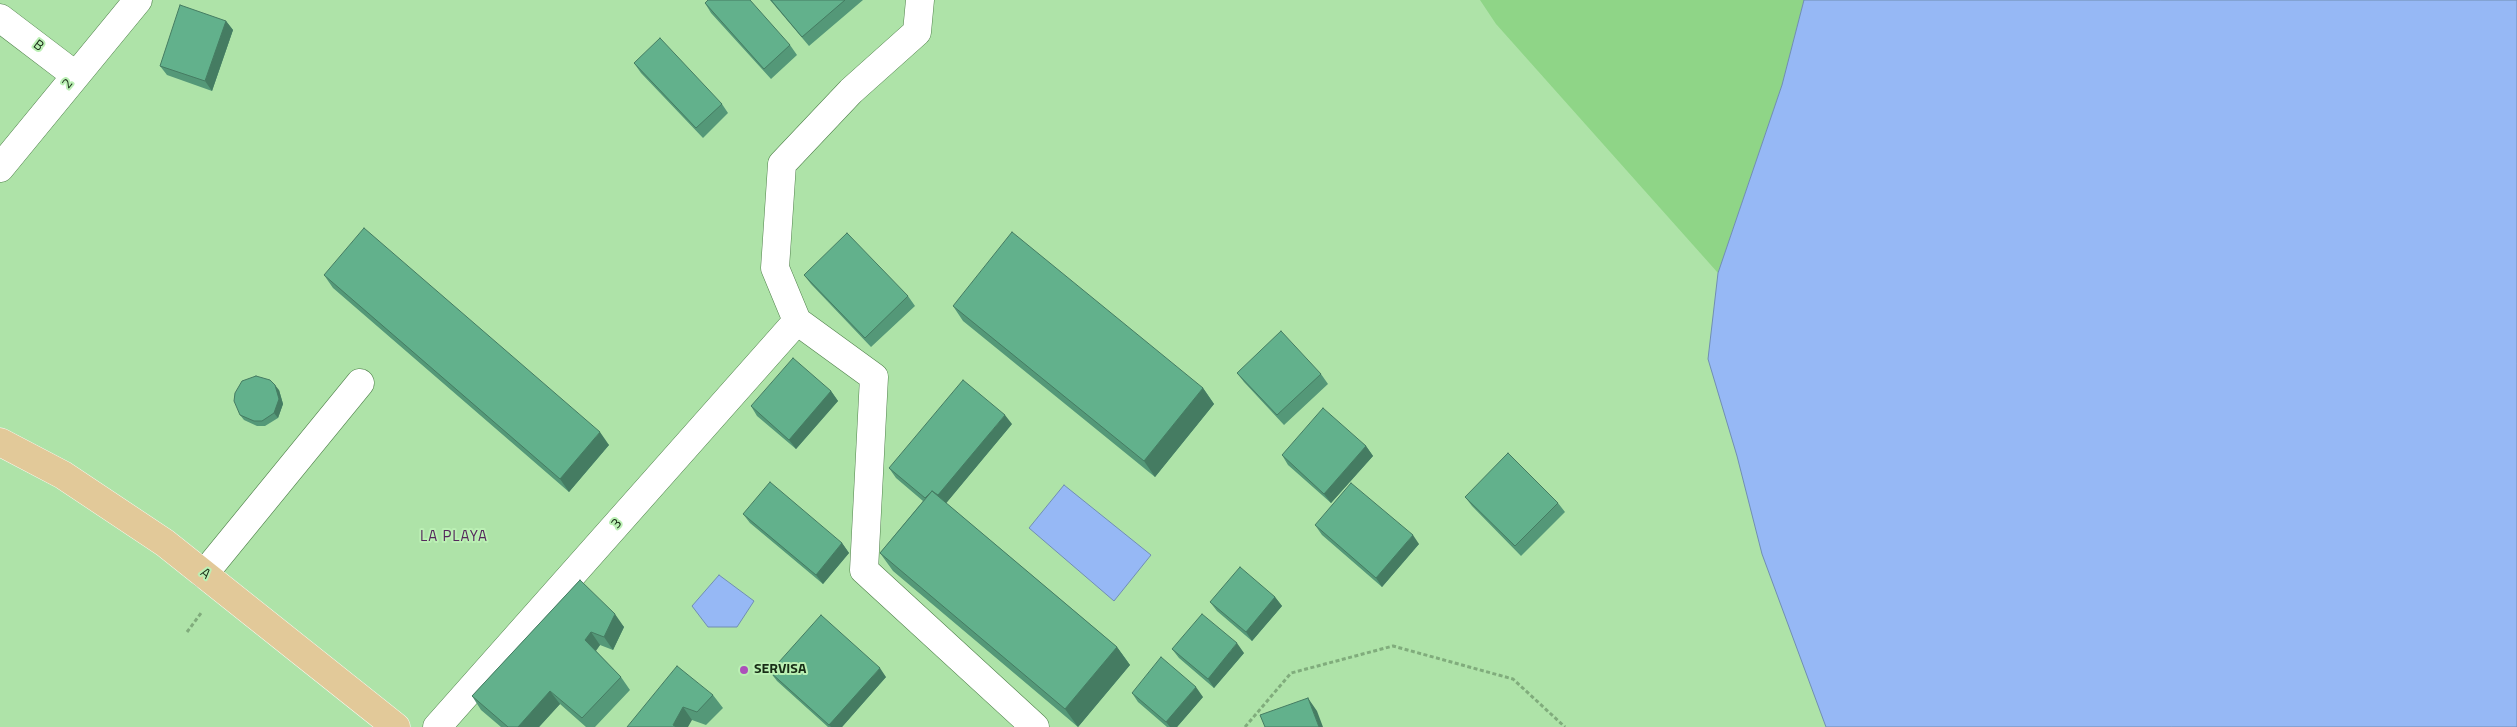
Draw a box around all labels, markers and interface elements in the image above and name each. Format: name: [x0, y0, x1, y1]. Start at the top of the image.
street label: B: [30, 37, 46, 55]
street label: 2: [59, 76, 77, 92]
street label: 3: [608, 515, 626, 533]
district label: LA PLAYA: [419, 528, 489, 546]
street label: A: [197, 565, 213, 583]
place label: SERVISA: [754, 662, 806, 678]
marker: SERVISA: [738, 664, 750, 676]

